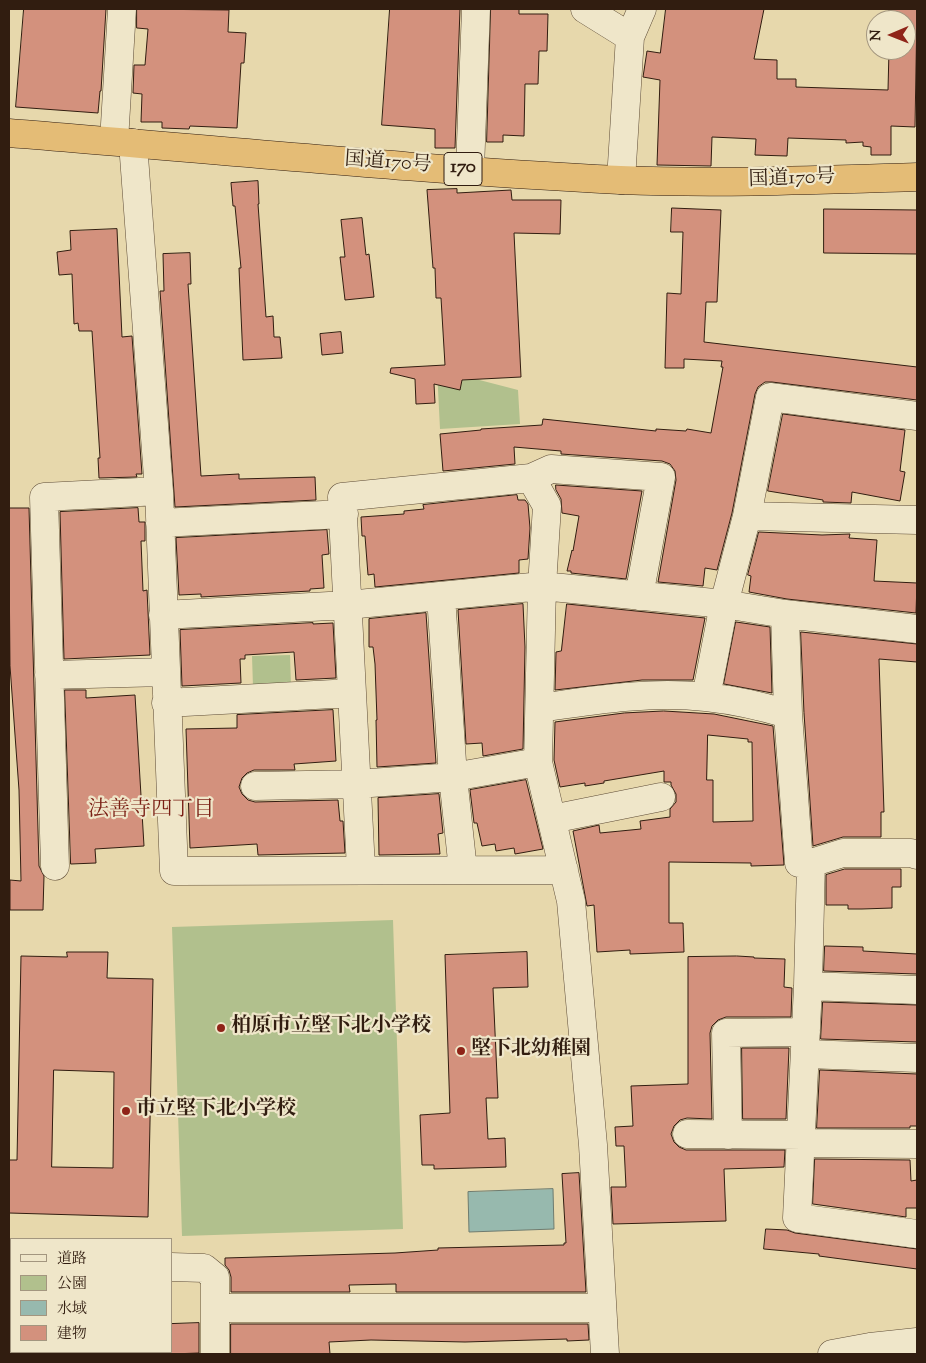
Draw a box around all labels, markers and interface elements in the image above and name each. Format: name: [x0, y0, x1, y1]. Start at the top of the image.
north arrow: [866, 10, 916, 60]
text: N: [867, 29, 887, 41]
street label: 国道170号: [344, 149, 432, 179]
road number: 170: [444, 152, 482, 185]
street label: 国道170号: [748, 166, 836, 194]
district label: 法善寺四丁目: [88, 798, 214, 824]
place label: 柏原市立堅下北小学校: [231, 1016, 431, 1040]
marker: 柏原市立堅下北小学校: [215, 1022, 227, 1034]
place label: 堅下北幼稚園: [471, 1039, 591, 1063]
marker: 堅下北幼稚園: [455, 1045, 467, 1057]
place label: 市立堅下北小学校: [136, 1099, 296, 1123]
marker: 市立堅下北小学校: [120, 1105, 132, 1117]
legend: [10, 1238, 172, 1353]
text: 道路: [57, 1249, 87, 1270]
text: 公園: [57, 1274, 87, 1295]
text: 水域: [57, 1299, 87, 1320]
text: 建物: [57, 1324, 87, 1345]

